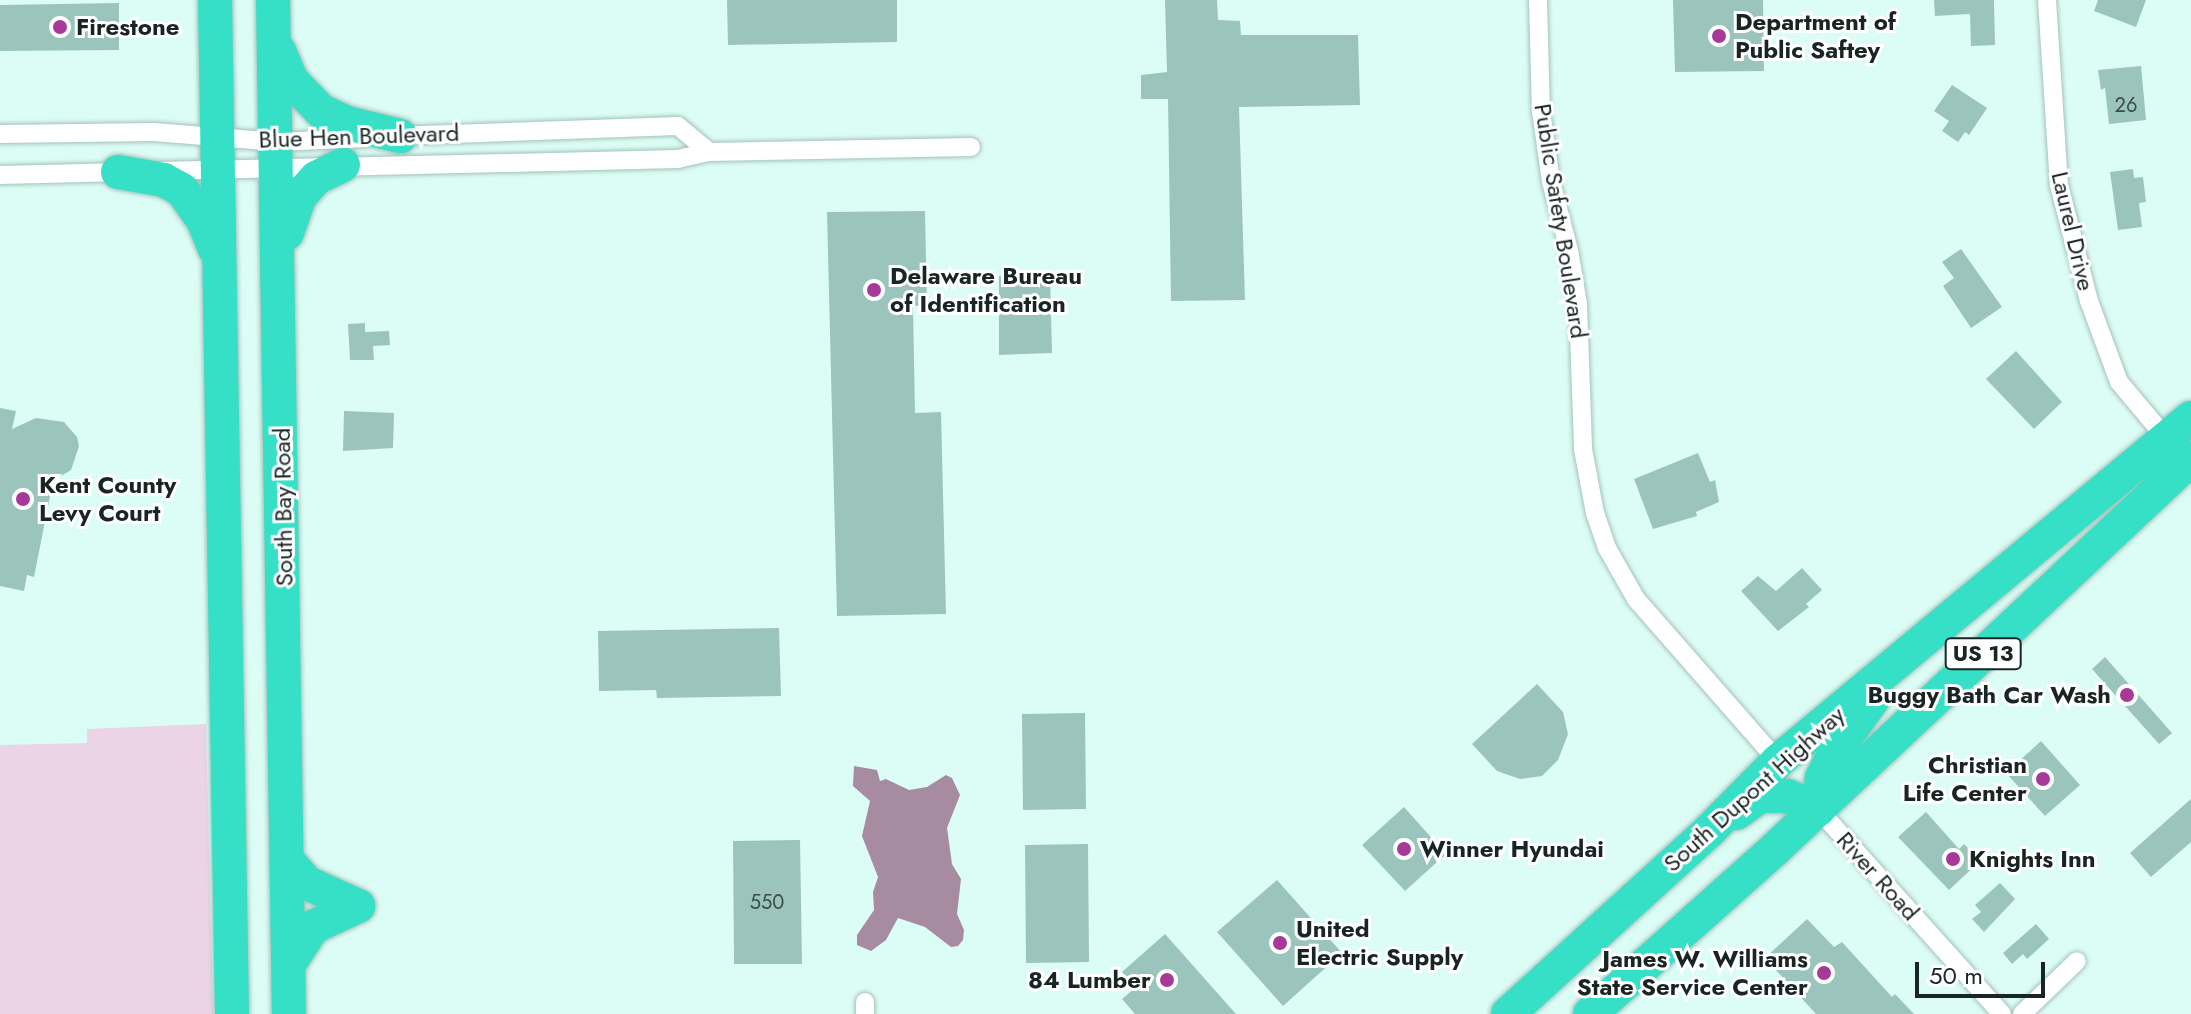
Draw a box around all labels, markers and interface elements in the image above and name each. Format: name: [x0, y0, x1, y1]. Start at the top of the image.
place label: Department of Public Saftey: [1735, 8, 1896, 64]
place label: Firestone: [76, 13, 179, 41]
marker: Firestone: [51, 18, 69, 36]
marker: Department of Public Saftey: [1710, 27, 1728, 45]
house number: 26: [2115, 93, 2137, 117]
street label: Public Safety Boulevard: [1528, 101, 1594, 341]
street label: Blue Hen Boulevard: [258, 118, 460, 154]
street label: Laurel Drive: [2045, 169, 2101, 293]
place label: Delaware Bureau of Identification: [890, 262, 1082, 318]
marker: Delaware Bureau of Identification: [865, 281, 883, 299]
street label: South Bay Road: [267, 427, 299, 587]
place label: Kent County Levy Court: [39, 471, 176, 527]
marker: Kent County Levy Court: [14, 490, 32, 508]
road number: US 13: [1943, 636, 2023, 672]
place label: Buggy Bath Car Wash: [1867, 681, 2111, 709]
marker: Buggy Bath Car Wash: [2118, 686, 2136, 704]
street label: South Dupont Highway: [1658, 700, 1850, 878]
place label: Christian Life Center: [1903, 751, 2027, 807]
marker: Christian Life Center: [2034, 770, 2052, 788]
street label: River Road: [1831, 826, 1925, 926]
place label: Winner Hyundai: [1420, 835, 1604, 863]
marker: Winner Hyundai: [1395, 840, 1413, 858]
place label: Knights Inn: [1969, 845, 2096, 873]
marker: Knights Inn: [1944, 850, 1962, 868]
house number: 550: [750, 890, 784, 914]
place label: United Electric Supply: [1296, 915, 1463, 971]
marker: United Electric Supply: [1271, 934, 1289, 952]
place label: James W. Williams State Service Center: [1577, 945, 1808, 1001]
scale bar: [1919, 946, 2049, 996]
text: 50 m: [1929, 958, 1983, 993]
marker: James W. Williams State Service Center: [1815, 964, 1833, 982]
place label: 84 Lumber: [1028, 966, 1151, 994]
marker: 84 Lumber: [1158, 971, 1176, 989]

